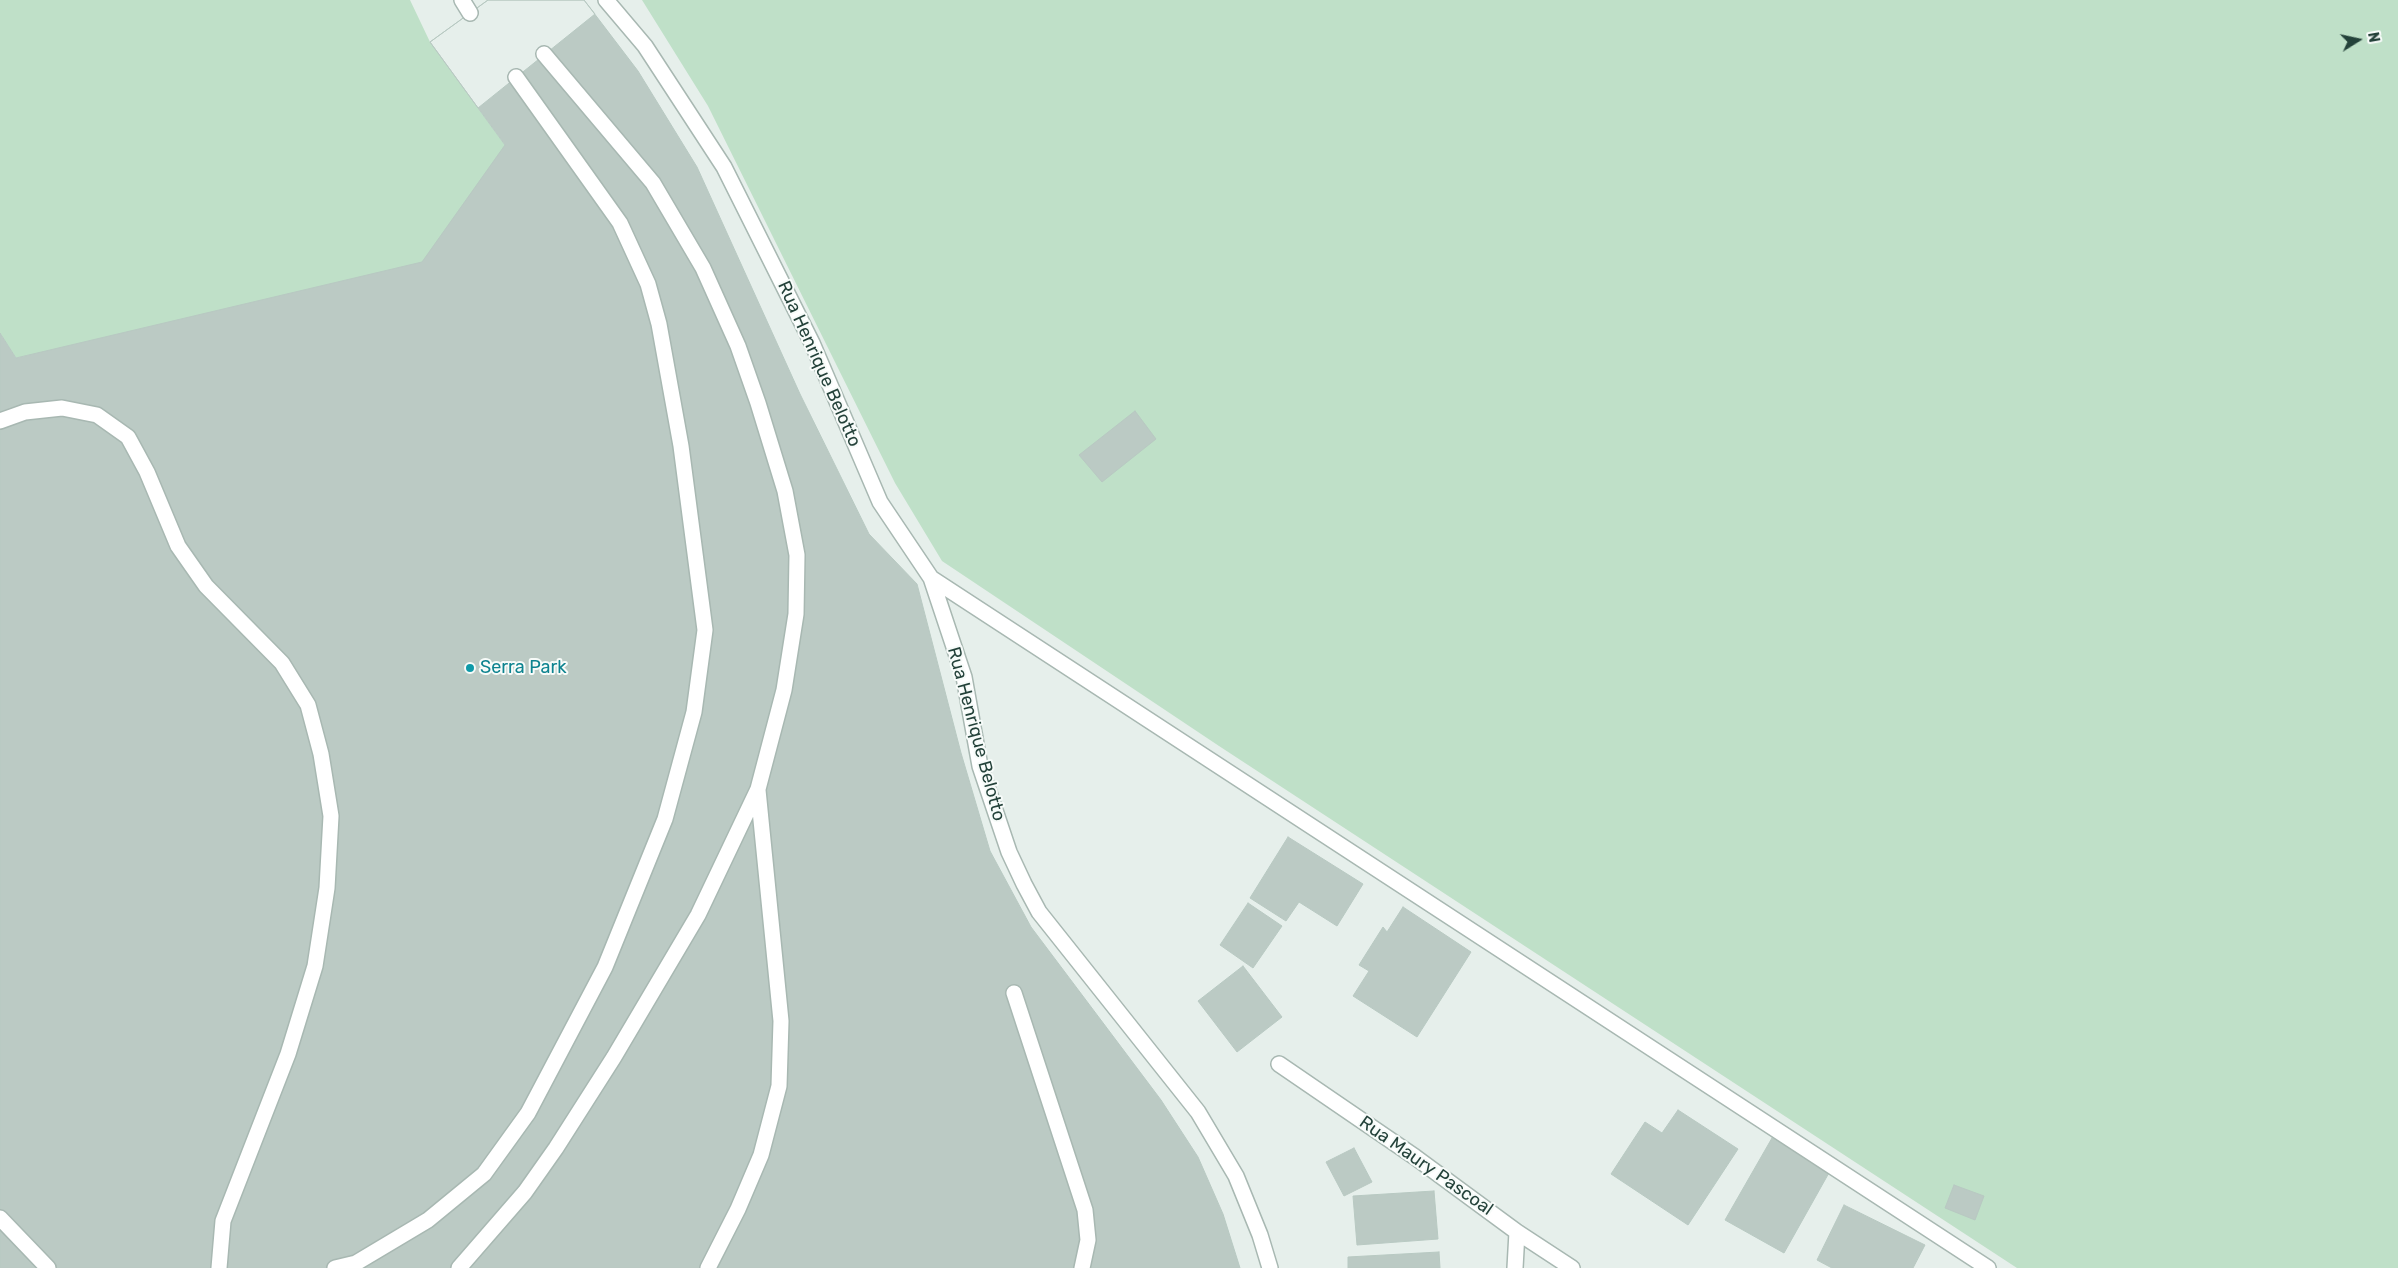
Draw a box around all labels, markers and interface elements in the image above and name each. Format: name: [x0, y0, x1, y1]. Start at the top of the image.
north arrow: [2333, 15, 2383, 65]
text: N: [2364, 31, 2383, 44]
street label: Rua Henrique Belotto: [773, 278, 865, 450]
street label: Rua Henrique Belotto: [942, 645, 1010, 823]
place label: Serra Park: [480, 657, 567, 679]
marker: Serra Park: [464, 662, 476, 674]
street label: Rua Maury Pascoal: [1355, 1112, 1497, 1220]

